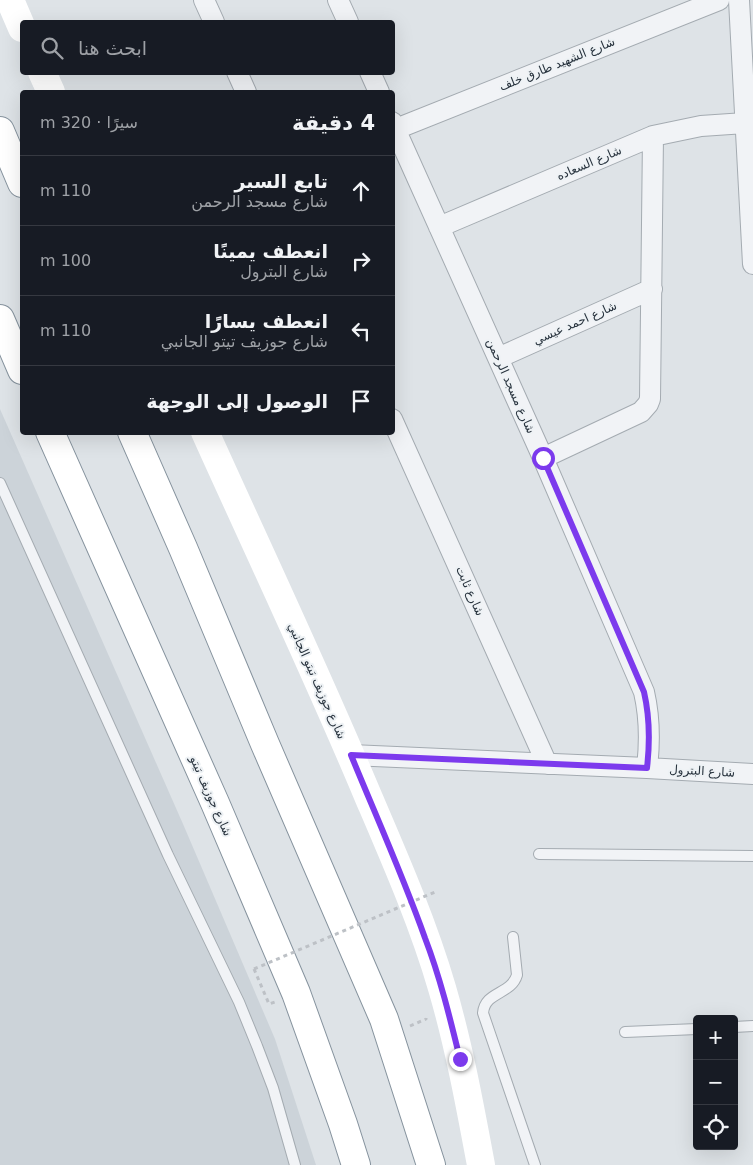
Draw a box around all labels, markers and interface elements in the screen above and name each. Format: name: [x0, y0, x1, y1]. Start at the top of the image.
search box: [20, 20, 395, 75]
icon: search: [38, 34, 66, 62]
street label: شارع الشهيد طارق خلف: [497, 34, 617, 95]
text: ابحث هنا: [78, 37, 147, 59]
text: 4 دقيقة: [292, 111, 375, 135]
text: سيرًا · 320 m: [40, 113, 138, 132]
street label: شارع السعاده: [554, 143, 624, 184]
text: تابع السير: [234, 170, 328, 192]
icon: ahead: [347, 177, 375, 205]
text: 110 m: [40, 181, 91, 200]
text: شارع مسجد الرحمن: [191, 192, 328, 211]
text: انعطف يمينًا: [213, 240, 328, 262]
icon: right: [347, 247, 375, 275]
text: 100 m: [40, 251, 91, 270]
text: شارع البترول: [240, 262, 328, 281]
street label: شارع احمد عيسي: [531, 298, 619, 349]
text: انعطف يسارًا: [205, 310, 328, 332]
icon: left: [347, 317, 375, 345]
text: 110 m: [40, 321, 91, 340]
text: شارع جوزيف تيتو الجانبي: [161, 332, 328, 351]
street label: شارع مسجد الرحمن: [483, 336, 538, 436]
icon: arrive: [347, 387, 375, 415]
text: الوصول إلى الوجهة: [146, 390, 328, 412]
route start: [532, 447, 555, 470]
street label: شارع ثابت: [452, 564, 487, 618]
street label: شارع جوزيف تيتو الجانبي: [284, 621, 349, 742]
street label: شارع جوزيف تيتو: [186, 753, 235, 839]
street label: شارع البترول: [669, 762, 735, 781]
map controls: [693, 1015, 738, 1150]
button: +: [693, 1015, 738, 1060]
route end: [449, 1048, 472, 1071]
button: −: [693, 1060, 738, 1105]
button: locate: [693, 1105, 738, 1150]

